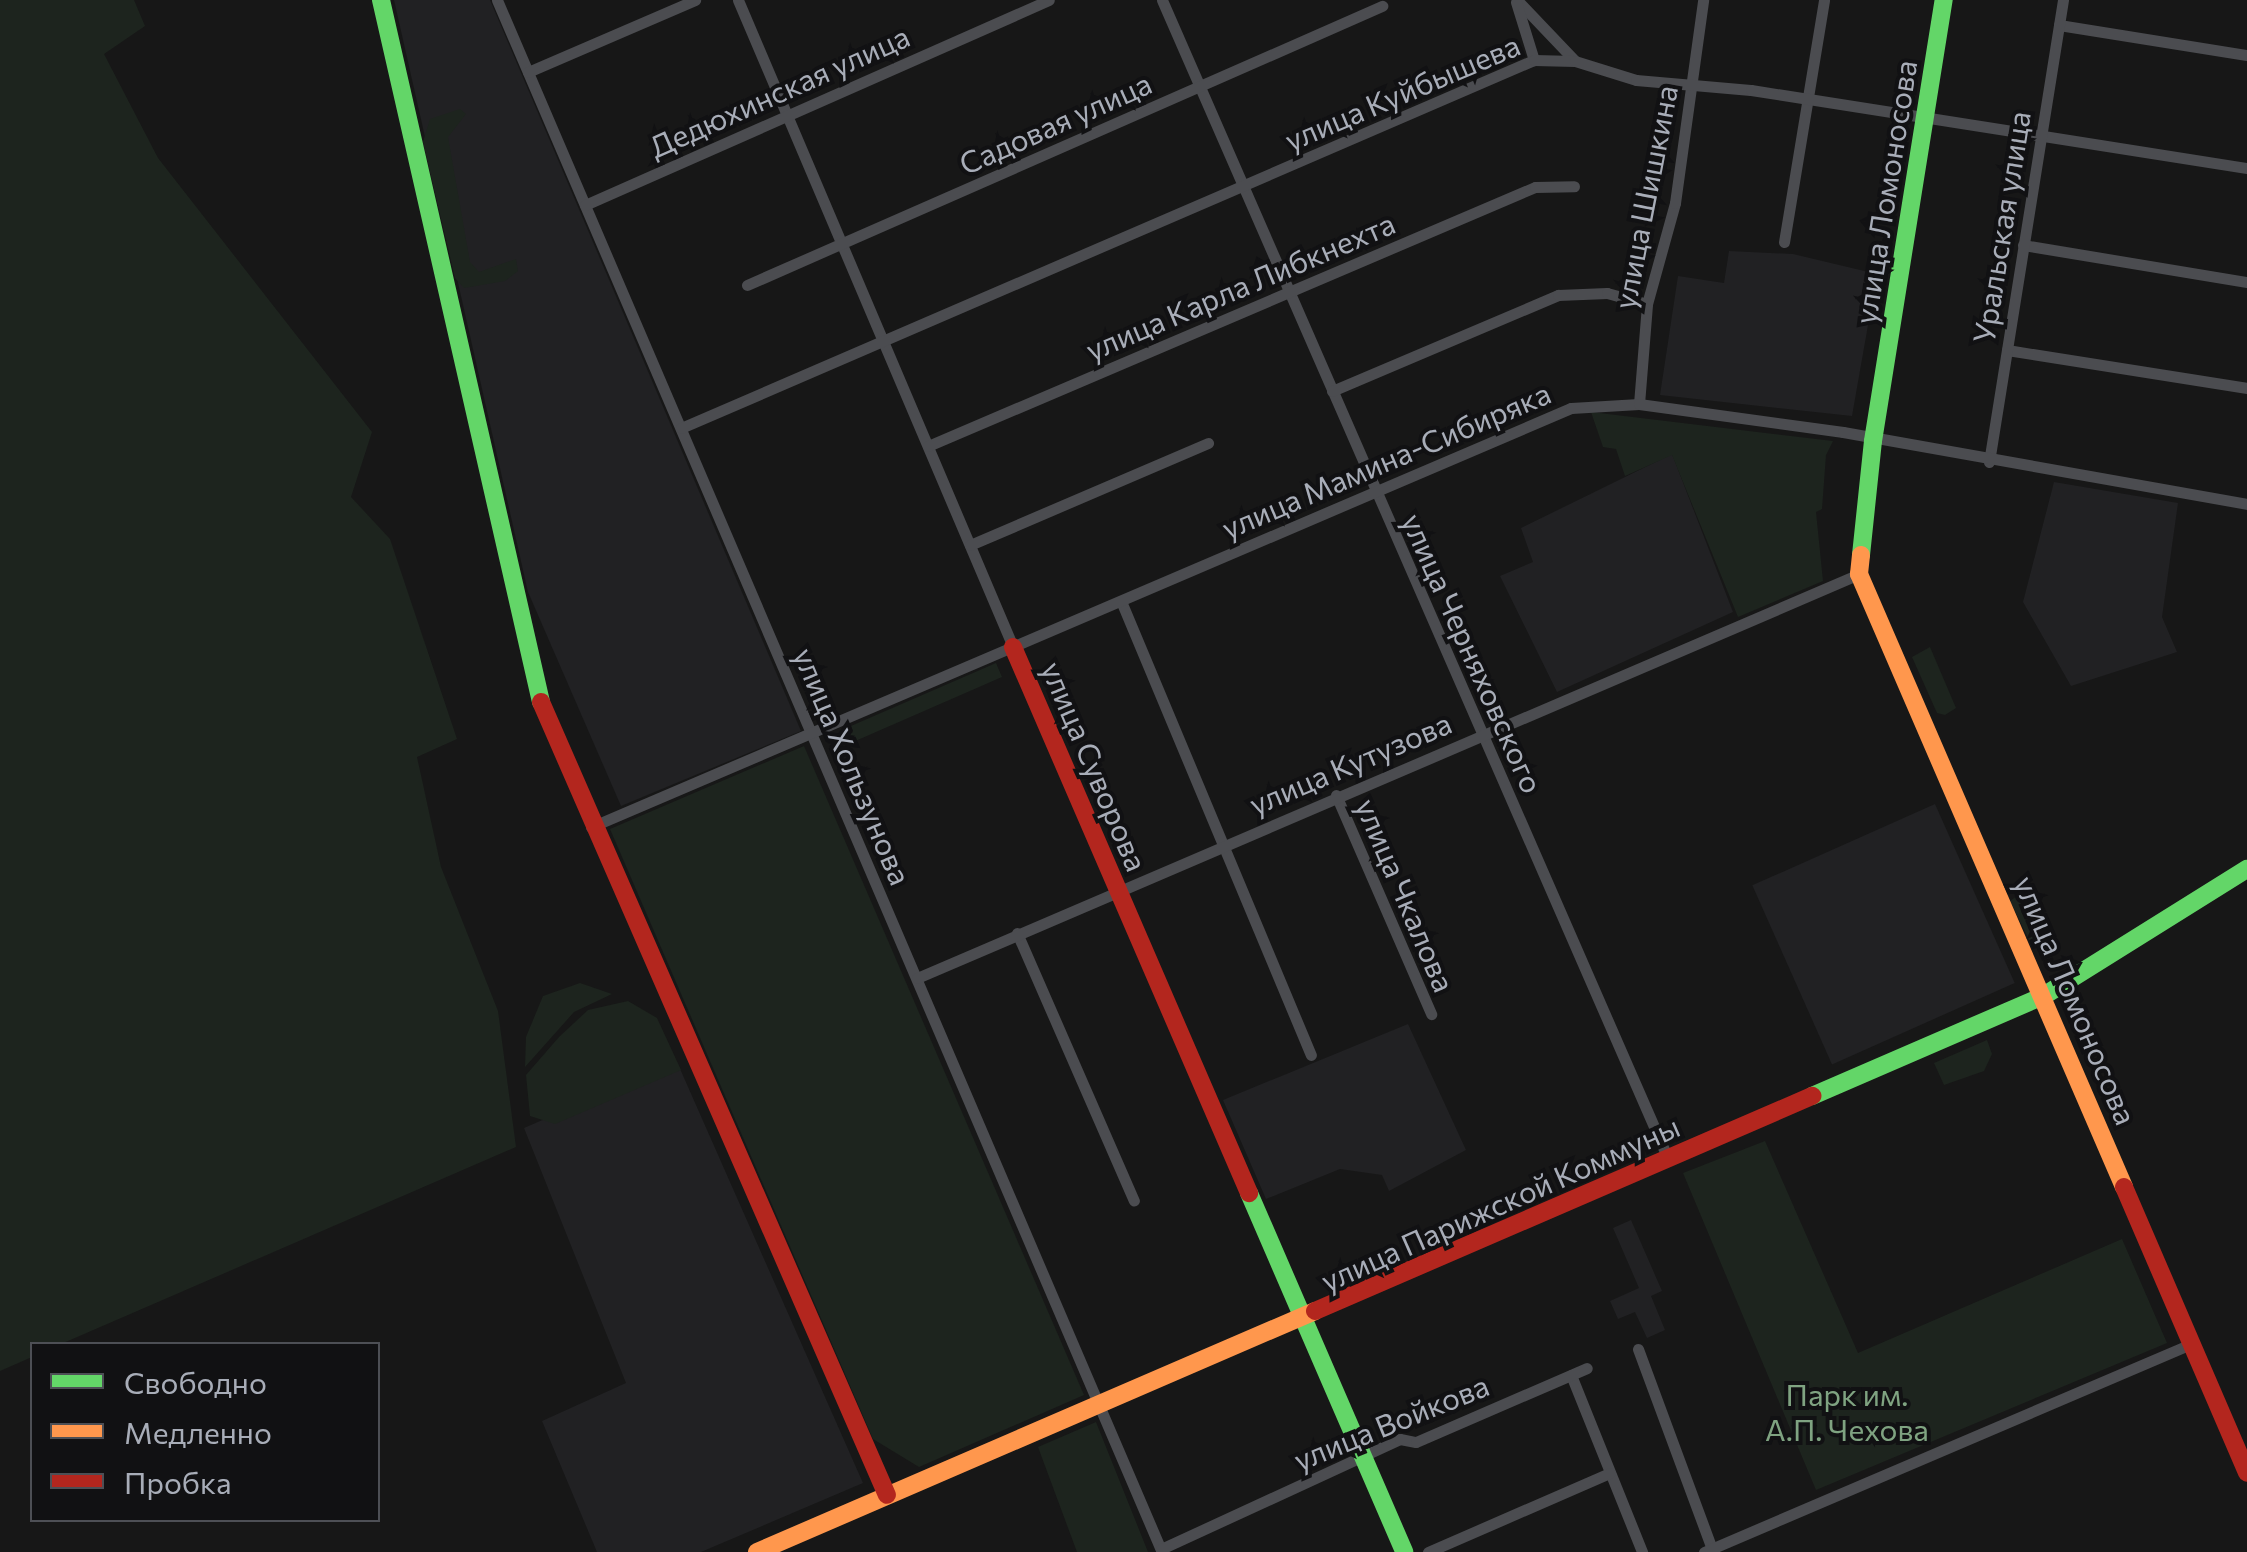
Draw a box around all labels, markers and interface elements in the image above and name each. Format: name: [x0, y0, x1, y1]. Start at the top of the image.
street label: Дедюхинская улица: [643, 17, 915, 165]
street label: улица Куйбышева: [1279, 26, 1525, 158]
street label: улица Ломоносова: [1846, 58, 1924, 326]
street label: Садовая улица: [953, 65, 1157, 181]
street label: улица Шишкина: [1606, 82, 1684, 312]
street label: Уральская улица: [1965, 109, 2037, 345]
street label: улица Карла Либкнехта: [1080, 205, 1400, 367]
street label: улица Мамина-Сибиряка: [1216, 374, 1556, 546]
street label: улица Черняховского: [1395, 508, 1551, 798]
street label: улица Хользунова: [787, 642, 919, 890]
street label: улица Суворова: [1035, 656, 1155, 876]
street label: улица Кутузова: [1244, 704, 1456, 822]
street label: улица Чкалова: [1349, 793, 1463, 997]
street label: улица Ломоносова: [2007, 870, 2145, 1130]
street label: улица Парижской Коммуны: [1315, 1108, 1685, 1298]
legend: [30, 1342, 380, 1522]
text: Свободно: [124, 1363, 267, 1400]
street label: улица Войкова: [1288, 1367, 1494, 1477]
park label: Парк им. А.П. Чехова: [1765, 1376, 1929, 1446]
text: Медленно: [124, 1413, 272, 1450]
text: Пробка: [124, 1463, 232, 1500]

